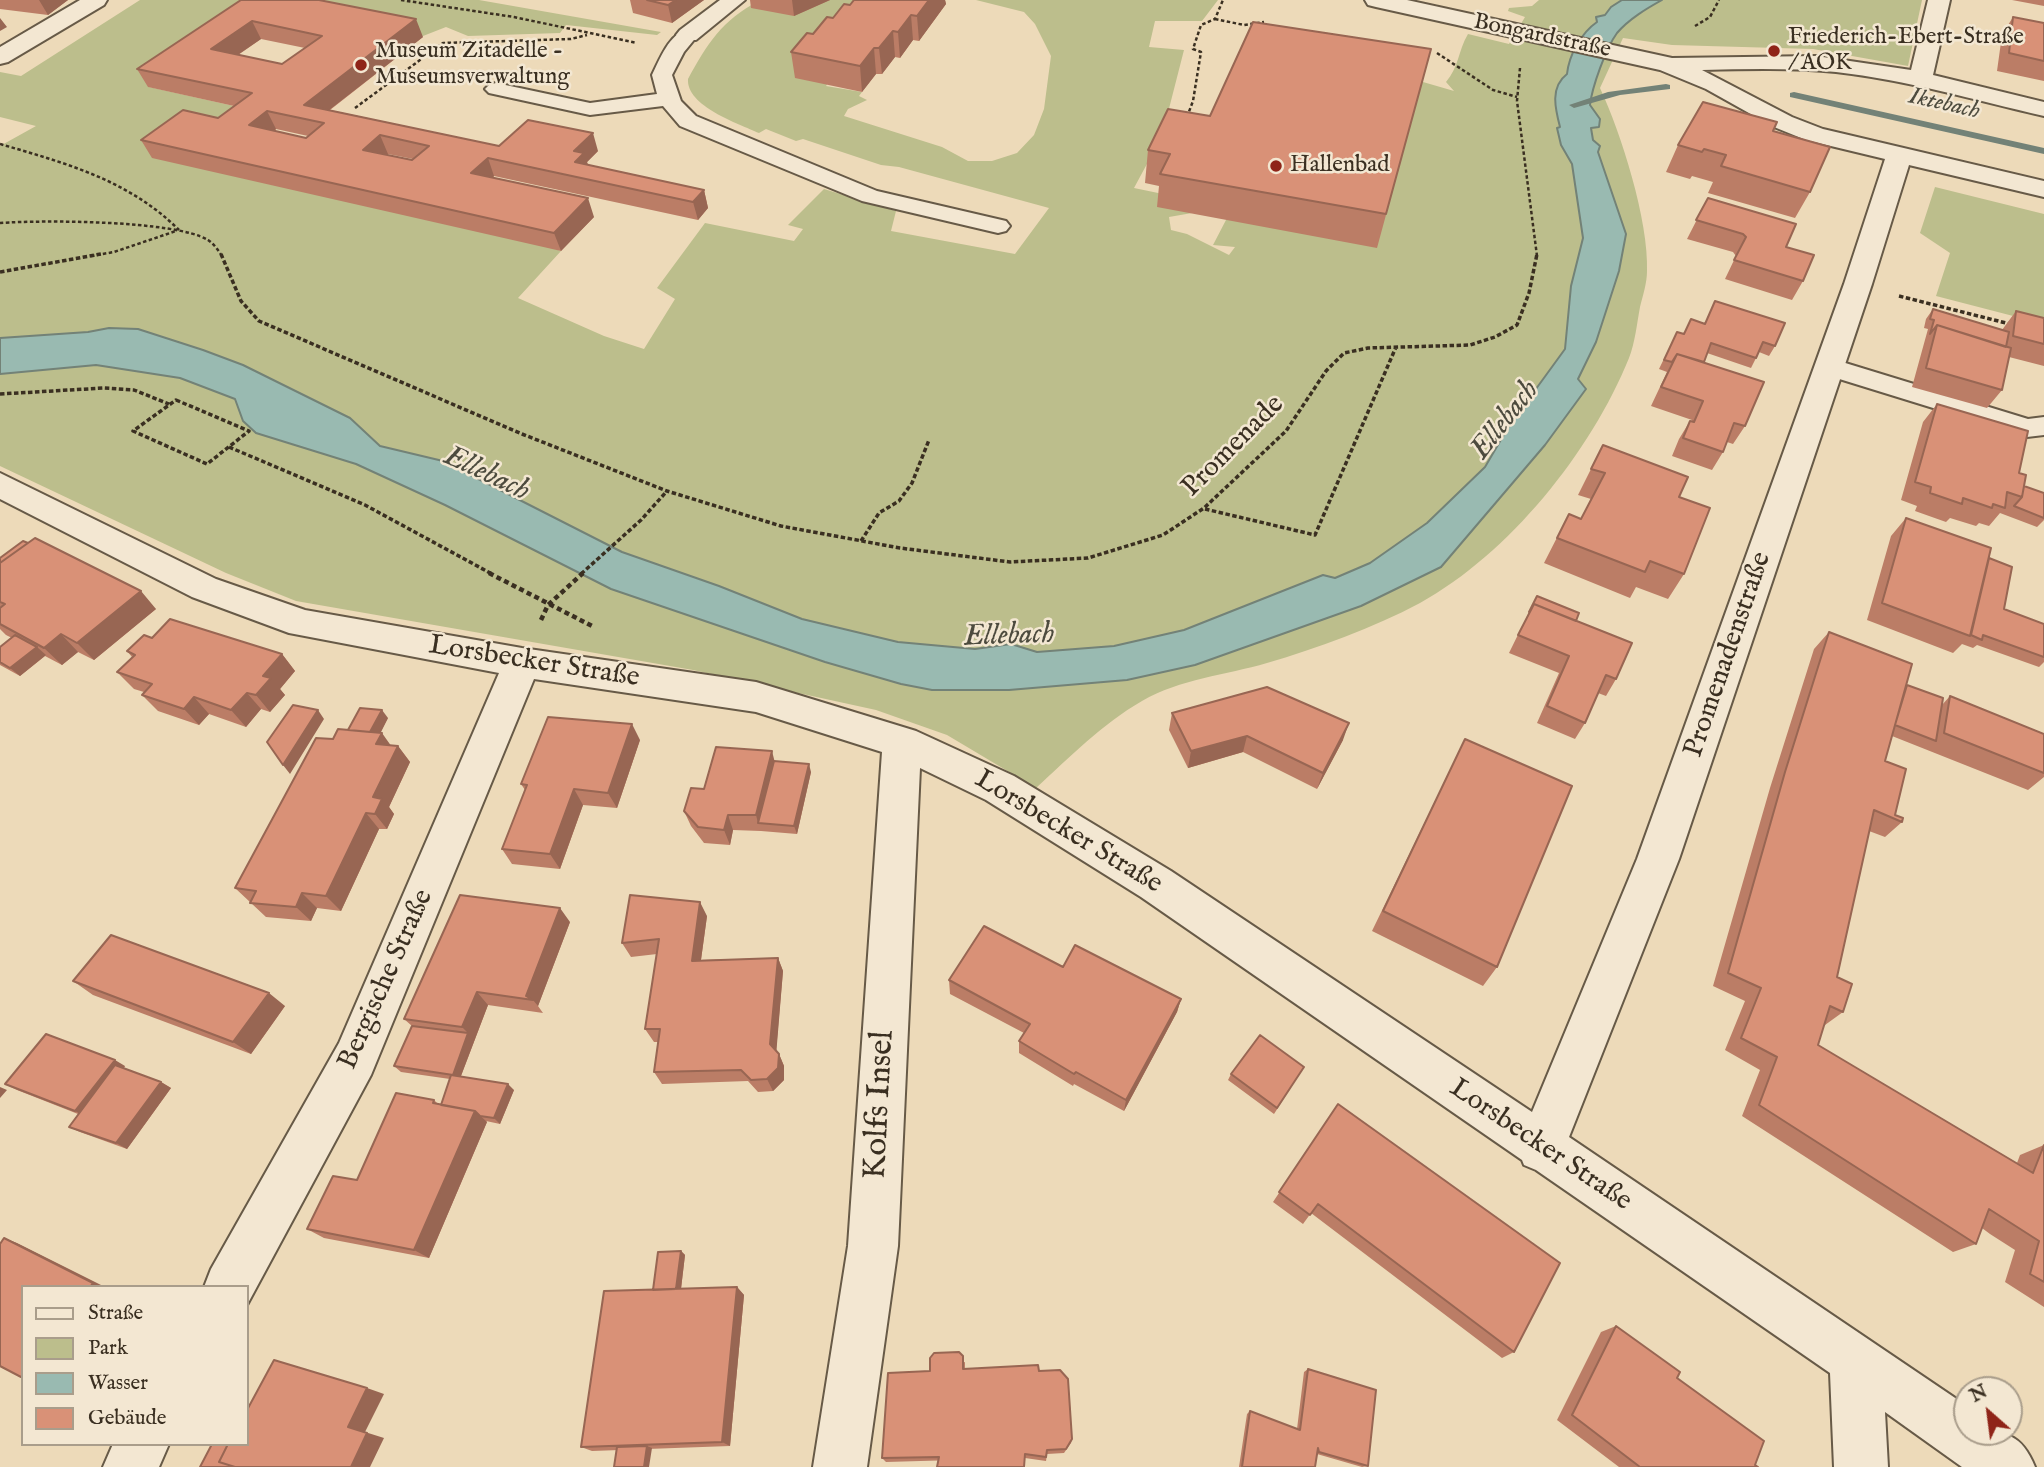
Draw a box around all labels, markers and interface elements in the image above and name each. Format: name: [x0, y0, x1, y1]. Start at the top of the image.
street label: Bongardstraße: [1471, 9, 1613, 65]
place label: Friederich-Ebert-Straße / AOK: [1788, 24, 2024, 78]
place label: Museum Zitadelle - Museumsverwaltung: [375, 38, 570, 92]
marker: Friederich-Ebert-Straße / AOK: [1766, 43, 1782, 59]
marker: Museum Zitadelle - Museumsverwaltung: [353, 57, 369, 73]
water label: Iktebach: [1906, 83, 1982, 127]
place label: Hallenbad: [1290, 152, 1389, 180]
marker: Hallenbad: [1268, 158, 1284, 174]
water label: Ellebach: [1464, 374, 1548, 468]
street label: Promenade: [1176, 389, 1292, 505]
water label: Ellebach: [437, 440, 535, 510]
street label: Promenadenstraße: [1678, 548, 1780, 762]
water label: Ellebach: [963, 617, 1055, 657]
street label: Lorsbecker Straße: [426, 630, 642, 696]
street label: Lorsbecker Straße: [968, 764, 1168, 902]
street label: Bergische Straße: [332, 885, 442, 1075]
street label: Kolfs Insel: [857, 1030, 905, 1180]
street label: Lorsbecker Straße: [1442, 1073, 1638, 1219]
legend: [21, 1285, 248, 1446]
text: Straße: [88, 1300, 143, 1327]
text: Park: [88, 1335, 128, 1362]
text: Wasser: [88, 1370, 148, 1397]
north arrow: [1953, 1376, 2023, 1446]
text: N: [1966, 1380, 1992, 1409]
text: Gebäude: [88, 1405, 166, 1432]

